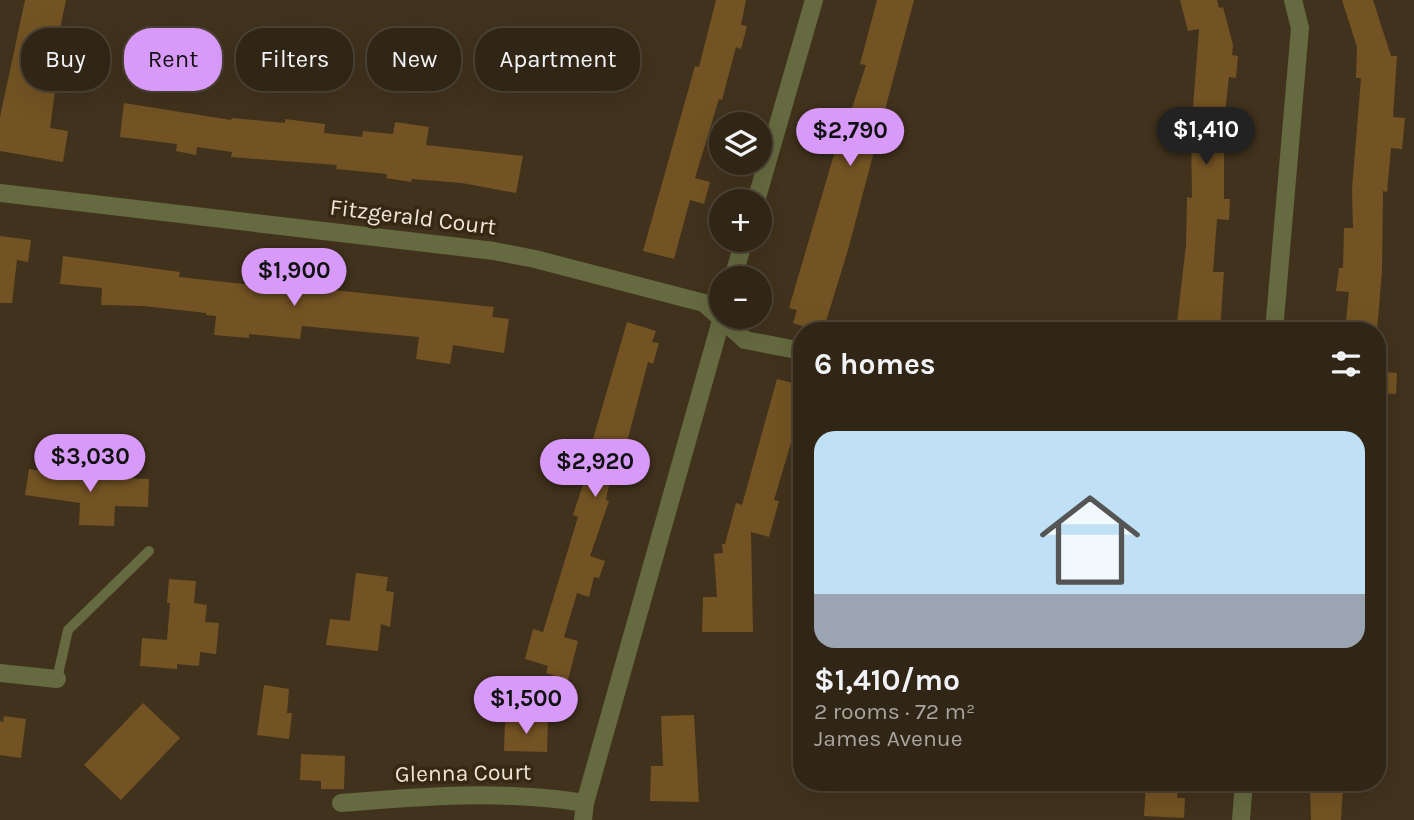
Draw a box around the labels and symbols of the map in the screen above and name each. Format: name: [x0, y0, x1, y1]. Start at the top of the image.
pin: $2,790: [793, 108, 907, 168]
pin: $1,410: [1149, 108, 1263, 167]
street label: Fitzgerald Court: [328, 193, 498, 241]
pin: $1,900: [237, 248, 351, 308]
pin: $3,030: [33, 434, 147, 494]
pin: $2,920: [538, 440, 652, 499]
pin: $1,500: [469, 676, 583, 736]
street label: Glenna Court: [395, 758, 532, 788]

